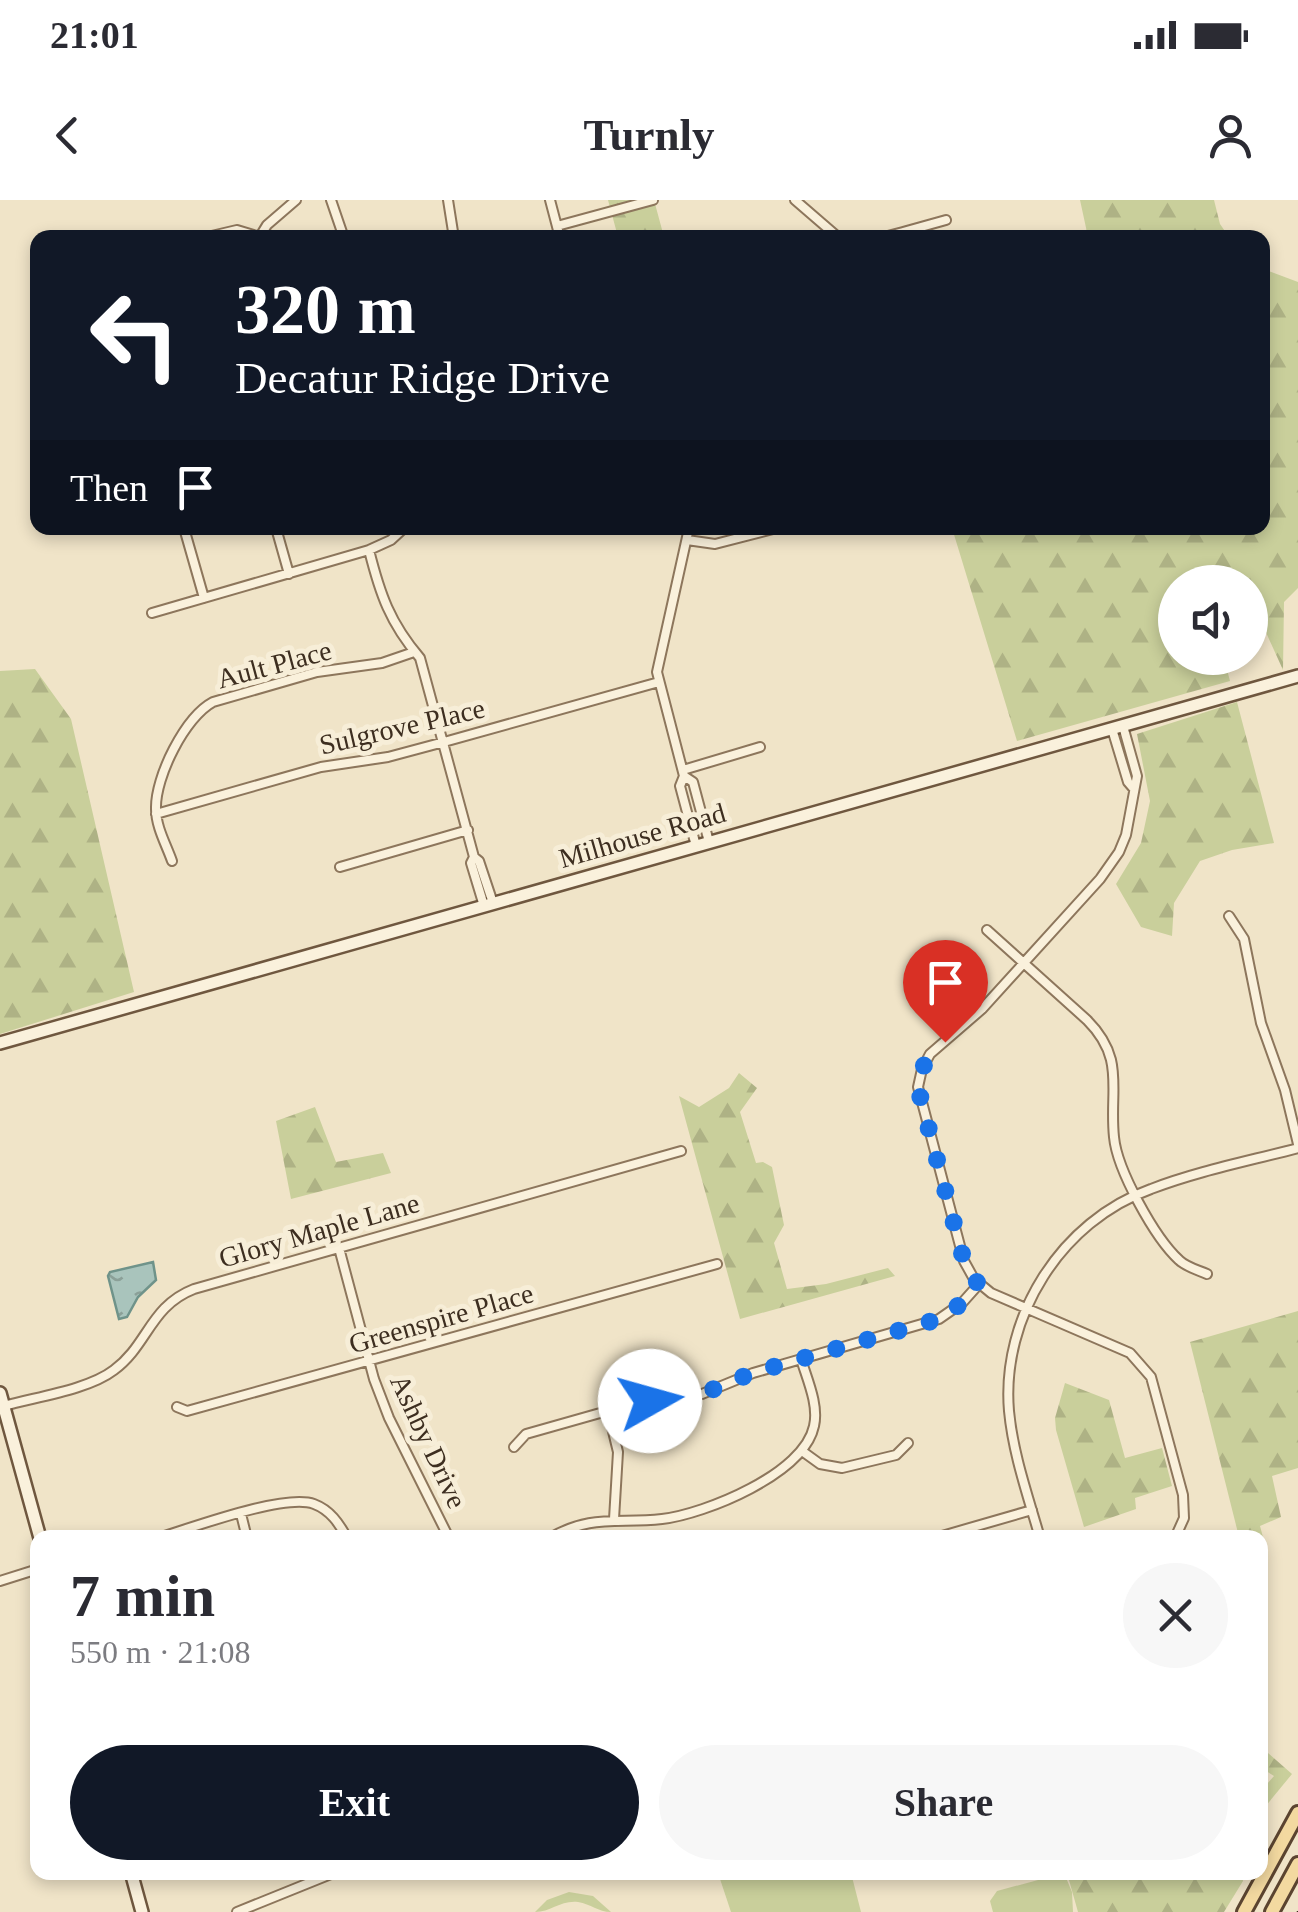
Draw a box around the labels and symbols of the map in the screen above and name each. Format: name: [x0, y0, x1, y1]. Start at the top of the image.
street label: Ault Place: [213, 634, 335, 695]
street label: Sulgrove Place: [316, 692, 488, 761]
street label: Milhouse Road: [555, 797, 729, 874]
pin: [903, 940, 988, 1043]
street label: Glory Maple Lane: [215, 1187, 423, 1274]
street label: Greenspire Place: [345, 1277, 537, 1360]
position arrow: [598, 1349, 702, 1453]
street label: Ashby Drive: [384, 1369, 473, 1513]

